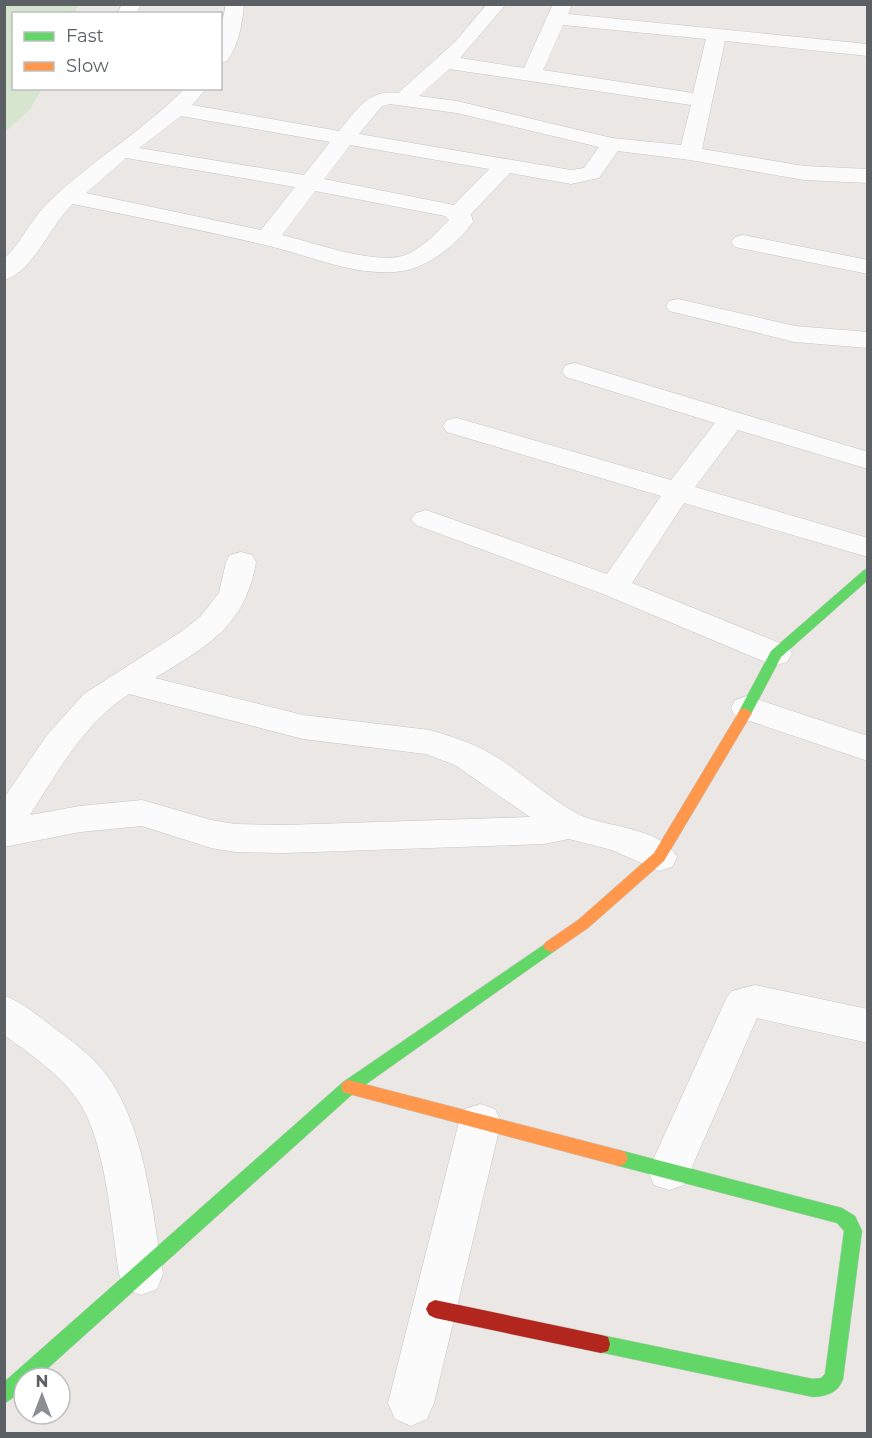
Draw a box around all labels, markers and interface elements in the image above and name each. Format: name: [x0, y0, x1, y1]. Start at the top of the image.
legend: [12, 12, 222, 90]
text: Fast: [66, 25, 104, 47]
text: Slow: [66, 55, 109, 77]
north arrow: [12, 1366, 72, 1426]
text: N: [36, 1372, 48, 1391]

